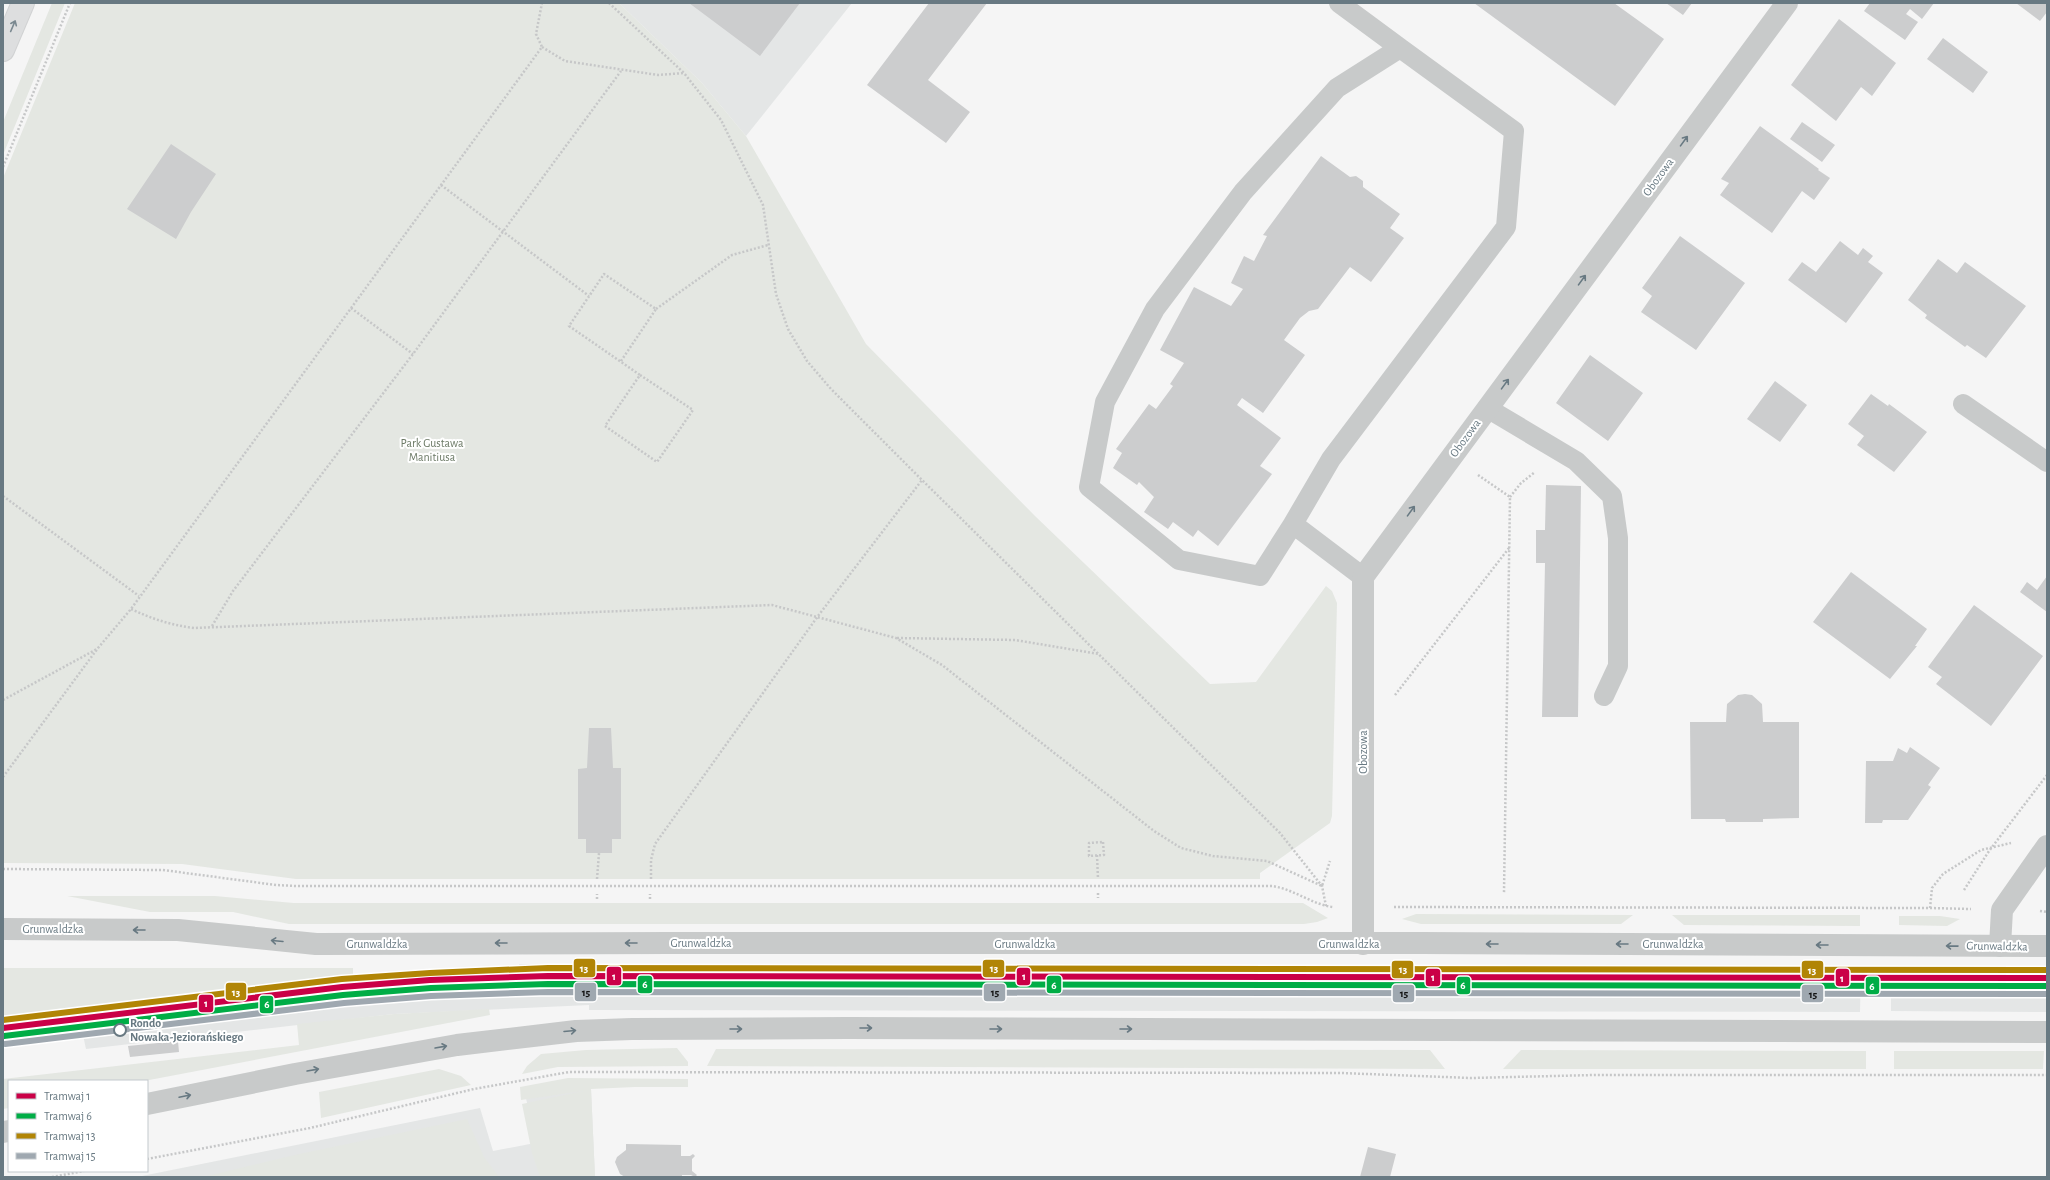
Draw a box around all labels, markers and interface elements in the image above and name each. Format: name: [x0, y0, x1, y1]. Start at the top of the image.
one-way arrow: [10, 21, 17, 33]
one-way arrow: [1680, 136, 1688, 147]
street label: Obozowa: [1640, 156, 1676, 198]
one-way arrow: [1578, 274, 1586, 285]
one-way arrow: [1501, 379, 1509, 390]
street label: Obozowa: [1447, 417, 1483, 459]
park label: Park Gustawa Manitiusa: [401, 437, 464, 463]
one-way arrow: [1407, 506, 1415, 517]
street label: Obozowa: [1357, 730, 1369, 774]
street label: Grunwaldzka: [22, 923, 84, 935]
one-way arrow: [133, 926, 146, 934]
one-way arrow: [271, 937, 284, 944]
street label: Grunwaldzka: [670, 937, 732, 949]
street label: Grunwaldzka: [346, 938, 408, 950]
street label: Grunwaldzka: [994, 938, 1056, 950]
street label: Grunwaldzka: [1318, 938, 1380, 950]
street label: Grunwaldzka: [1642, 938, 1704, 950]
one-way arrow: [495, 939, 508, 947]
one-way arrow: [625, 939, 638, 947]
street label: Grunwaldzka: [1966, 939, 2028, 953]
one-way arrow: [1486, 940, 1499, 948]
one-way arrow: [1616, 940, 1629, 948]
one-way arrow: [1816, 941, 1829, 949]
one-way arrow: [1946, 942, 1959, 950]
line badge: 13: [573, 958, 596, 978]
line badge: 13: [982, 959, 1005, 978]
line badge: 13: [1391, 960, 1414, 979]
line badge: 13: [1801, 960, 1824, 979]
text: 13: [580, 963, 589, 974]
text: 13: [990, 963, 999, 974]
text: 13: [1399, 964, 1408, 975]
text: 13: [1808, 965, 1817, 976]
line badge: 1: [606, 966, 622, 986]
line badge: 1: [1016, 967, 1031, 986]
line badge: 1: [1425, 968, 1441, 987]
line badge: 1: [1835, 968, 1850, 987]
text: 1: [612, 971, 616, 982]
text: 1: [1022, 971, 1026, 982]
text: 1: [1431, 972, 1435, 983]
text: 1: [1840, 973, 1844, 984]
line badge: 6: [637, 975, 653, 994]
line badge: 6: [1046, 975, 1062, 994]
line badge: 6: [1456, 976, 1471, 995]
line badge: 6: [1865, 976, 1880, 995]
text: 6: [642, 979, 648, 990]
text: 6: [1051, 980, 1057, 991]
text: 6: [1460, 980, 1466, 991]
text: 6: [1869, 981, 1875, 992]
line badge: 13: [225, 982, 247, 1001]
line badge: 15: [574, 982, 597, 1002]
line badge: 15: [983, 983, 1006, 1002]
line badge: 15: [1392, 984, 1415, 1003]
line badge: 15: [1801, 984, 1824, 1003]
text: 13: [232, 987, 241, 998]
text: 15: [582, 987, 591, 998]
text: 15: [991, 987, 1000, 998]
text: 15: [1400, 988, 1409, 999]
text: 15: [1809, 989, 1818, 1000]
line badge: 1: [198, 994, 214, 1013]
line badge: 6: [259, 995, 274, 1014]
text: 1: [204, 998, 208, 1009]
text: 6: [264, 999, 270, 1010]
place label: Rondo Nowaka-Jeziorańskiego: [130, 1017, 243, 1043]
marker: Rondo Nowaka-Jeziorańskiego: [113, 1023, 127, 1037]
one-way arrow: [859, 1024, 872, 1032]
one-way arrow: [729, 1025, 742, 1033]
one-way arrow: [989, 1025, 1002, 1032]
one-way arrow: [1119, 1025, 1132, 1033]
one-way arrow: [563, 1028, 576, 1035]
one-way arrow: [434, 1043, 447, 1051]
one-way arrow: [306, 1066, 319, 1074]
legend: [8, 1080, 148, 1172]
text: Tramwaj 1: [44, 1090, 90, 1103]
one-way arrow: [178, 1092, 191, 1100]
text: Tramwaj 6: [44, 1110, 92, 1123]
text: Tramwaj 13: [44, 1130, 95, 1143]
text: Tramwaj 15: [44, 1150, 95, 1163]

